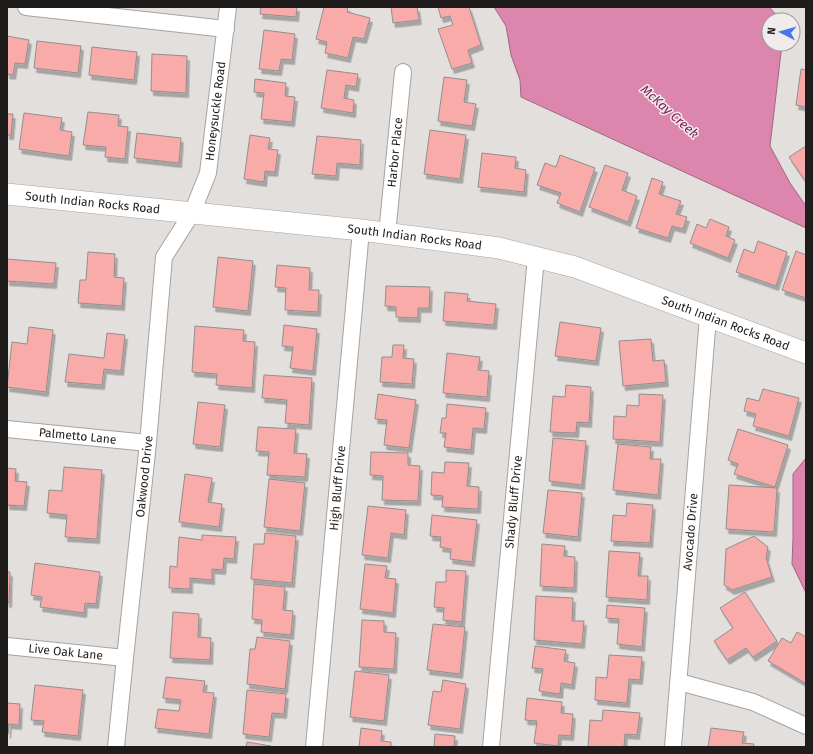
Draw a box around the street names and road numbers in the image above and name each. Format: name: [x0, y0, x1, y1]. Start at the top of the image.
street label: Honeysuckle Road: [203, 61, 228, 162]
street label: Harbor Place: [385, 117, 405, 188]
street label: South Indian Rocks Road: [24, 189, 161, 217]
street label: South Indian Rocks Road: [347, 222, 483, 253]
street label: South Indian Rocks Road: [660, 293, 792, 353]
street label: Palmetto Lane: [38, 425, 117, 447]
street label: Oakwood Drive: [133, 435, 156, 518]
street label: High Bluff Drive: [327, 445, 348, 531]
street label: Shady Bluff Drive: [502, 455, 525, 549]
street label: Avocado Drive: [680, 493, 701, 571]
street label: Live Oak Lane: [28, 641, 104, 663]

